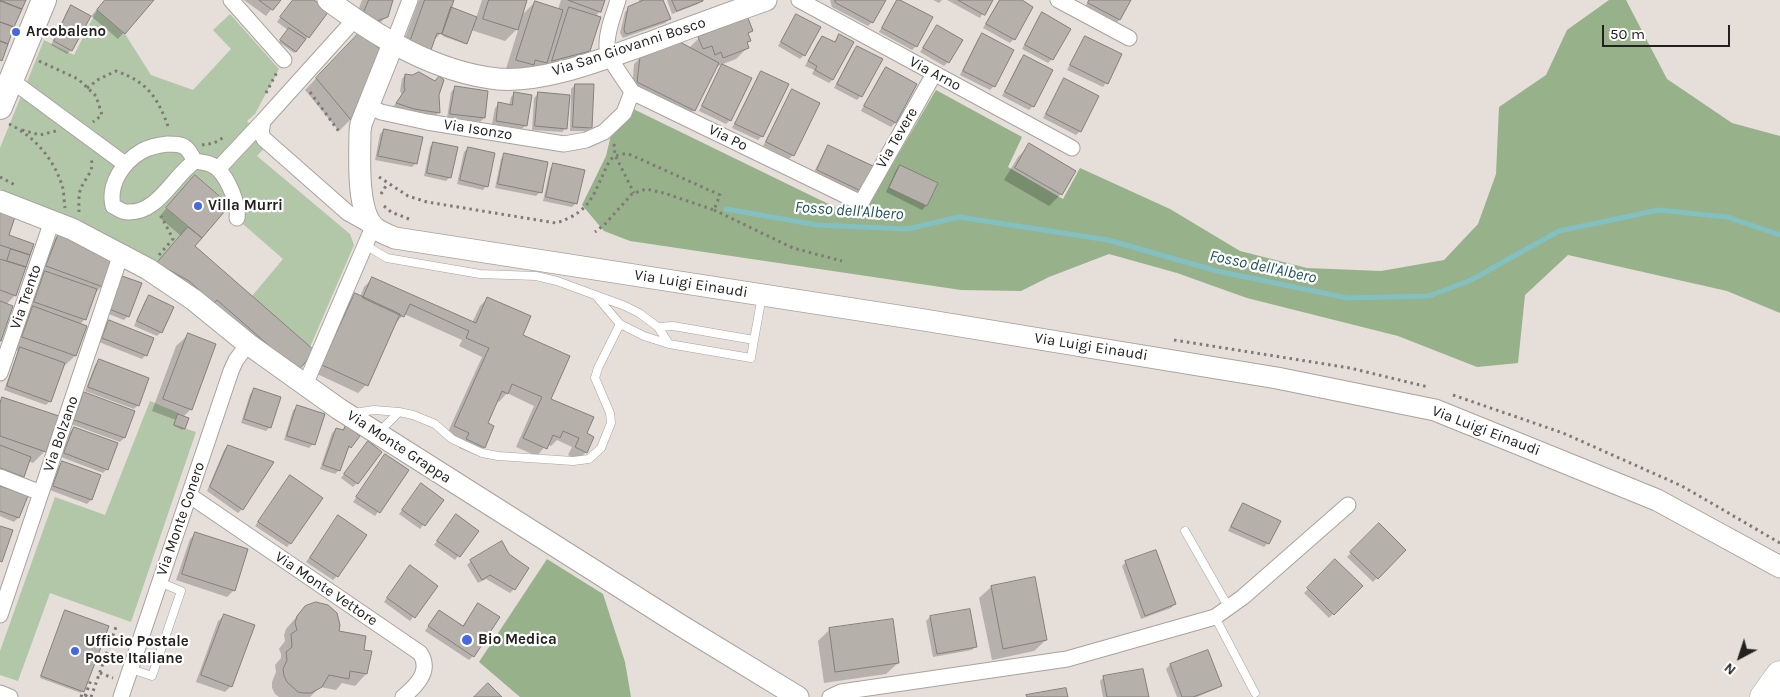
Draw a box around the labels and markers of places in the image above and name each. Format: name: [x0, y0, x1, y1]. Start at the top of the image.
place label: Arcobaleno: [26, 23, 106, 41]
marker: Arcobaleno: [10, 26, 22, 38]
place label: Villa Murri: [208, 197, 283, 215]
marker: Villa Murri: [192, 200, 204, 212]
place label: Bio Medica: [478, 631, 557, 649]
place label: Ufficio Postale Poste Italiane: [85, 633, 189, 668]
marker: Bio Medica: [460, 633, 474, 647]
marker: Ufficio Postale Poste Italiane: [69, 645, 81, 657]

